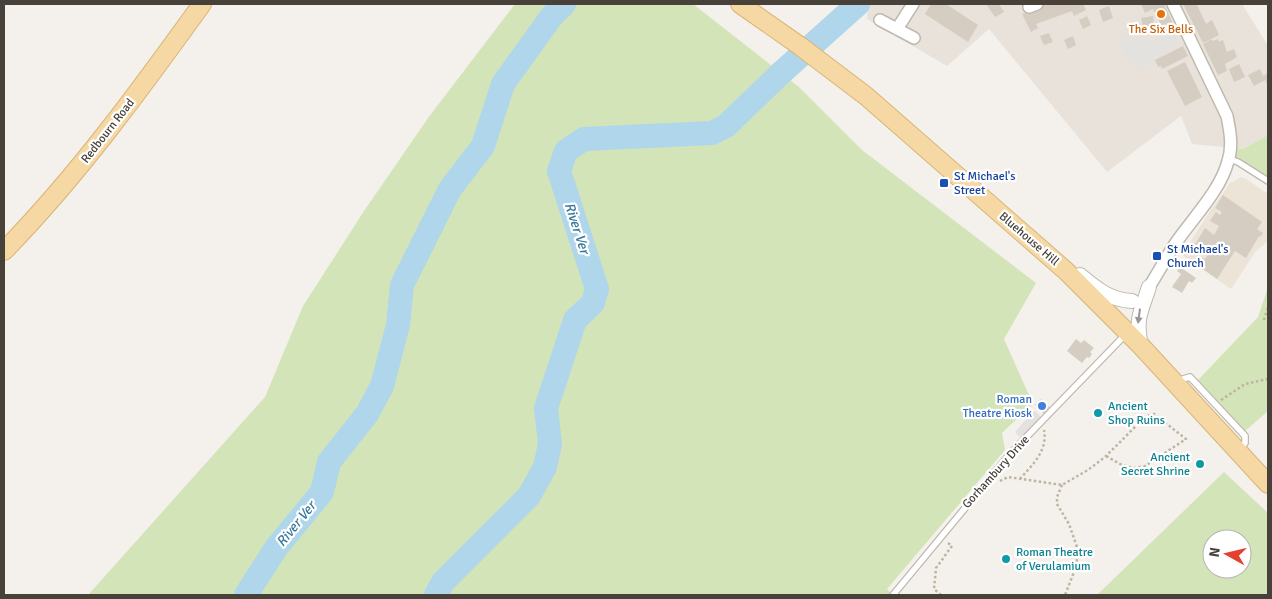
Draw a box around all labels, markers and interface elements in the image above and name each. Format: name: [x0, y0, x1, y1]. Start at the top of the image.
marker: The Six Bells: [1155, 8, 1167, 20]
place label: The Six Bells: [1129, 22, 1193, 37]
street label: Redbourn Road: [78, 96, 138, 166]
place label: St Michael's Street: [954, 169, 1016, 198]
marker: St Michael's Street: [938, 177, 950, 189]
water label: River Ver: [561, 200, 594, 258]
street label: Bluehouse Hill: [996, 209, 1062, 269]
place label: St Michael's Church: [1167, 242, 1229, 271]
marker: St Michael's Church: [1151, 250, 1163, 262]
one-way arrow: [1135, 308, 1143, 324]
place label: Roman Theatre Kiosk: [963, 392, 1032, 421]
place label: Ancient Shop Ruins: [1108, 399, 1165, 428]
marker: Roman Theatre Kiosk: [1036, 400, 1048, 412]
marker: Ancient Shop Ruins: [1092, 407, 1104, 419]
street label: Gorhambury Drive: [959, 432, 1033, 512]
place label: Ancient Secret Shrine: [1121, 450, 1190, 479]
marker: Ancient Secret Shrine: [1194, 458, 1206, 470]
water label: River Ver: [273, 497, 320, 550]
north arrow: [1202, 529, 1252, 579]
place label: Roman Theatre of Verulamium: [1016, 545, 1093, 574]
text: N: [1206, 546, 1224, 558]
marker: Roman Theatre of Verulamium: [1000, 553, 1012, 565]

